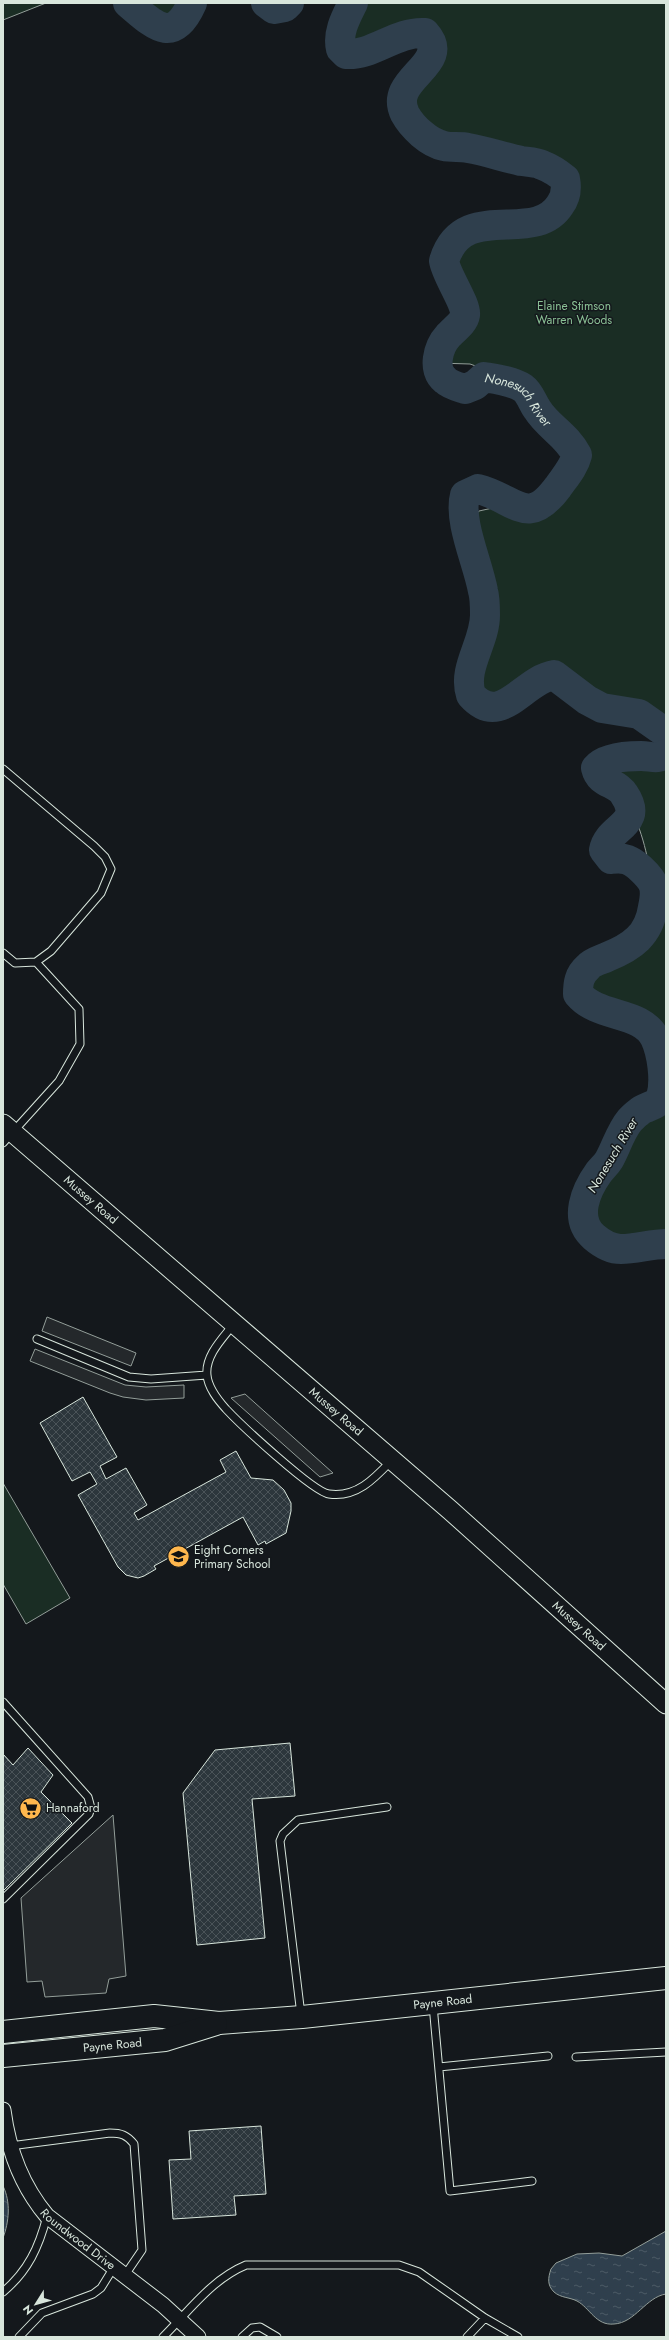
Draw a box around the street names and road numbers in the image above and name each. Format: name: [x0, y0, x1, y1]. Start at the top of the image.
street label: Mussey Road: [60, 1171, 122, 1228]
street label: Mussey Road: [305, 1383, 367, 1440]
street label: Mussey Road: [548, 1597, 610, 1655]
street label: Payne Road: [412, 1990, 473, 2014]
street label: Payne Road: [82, 2033, 143, 2057]
street label: Roundwood Drive: [36, 2205, 119, 2274]

